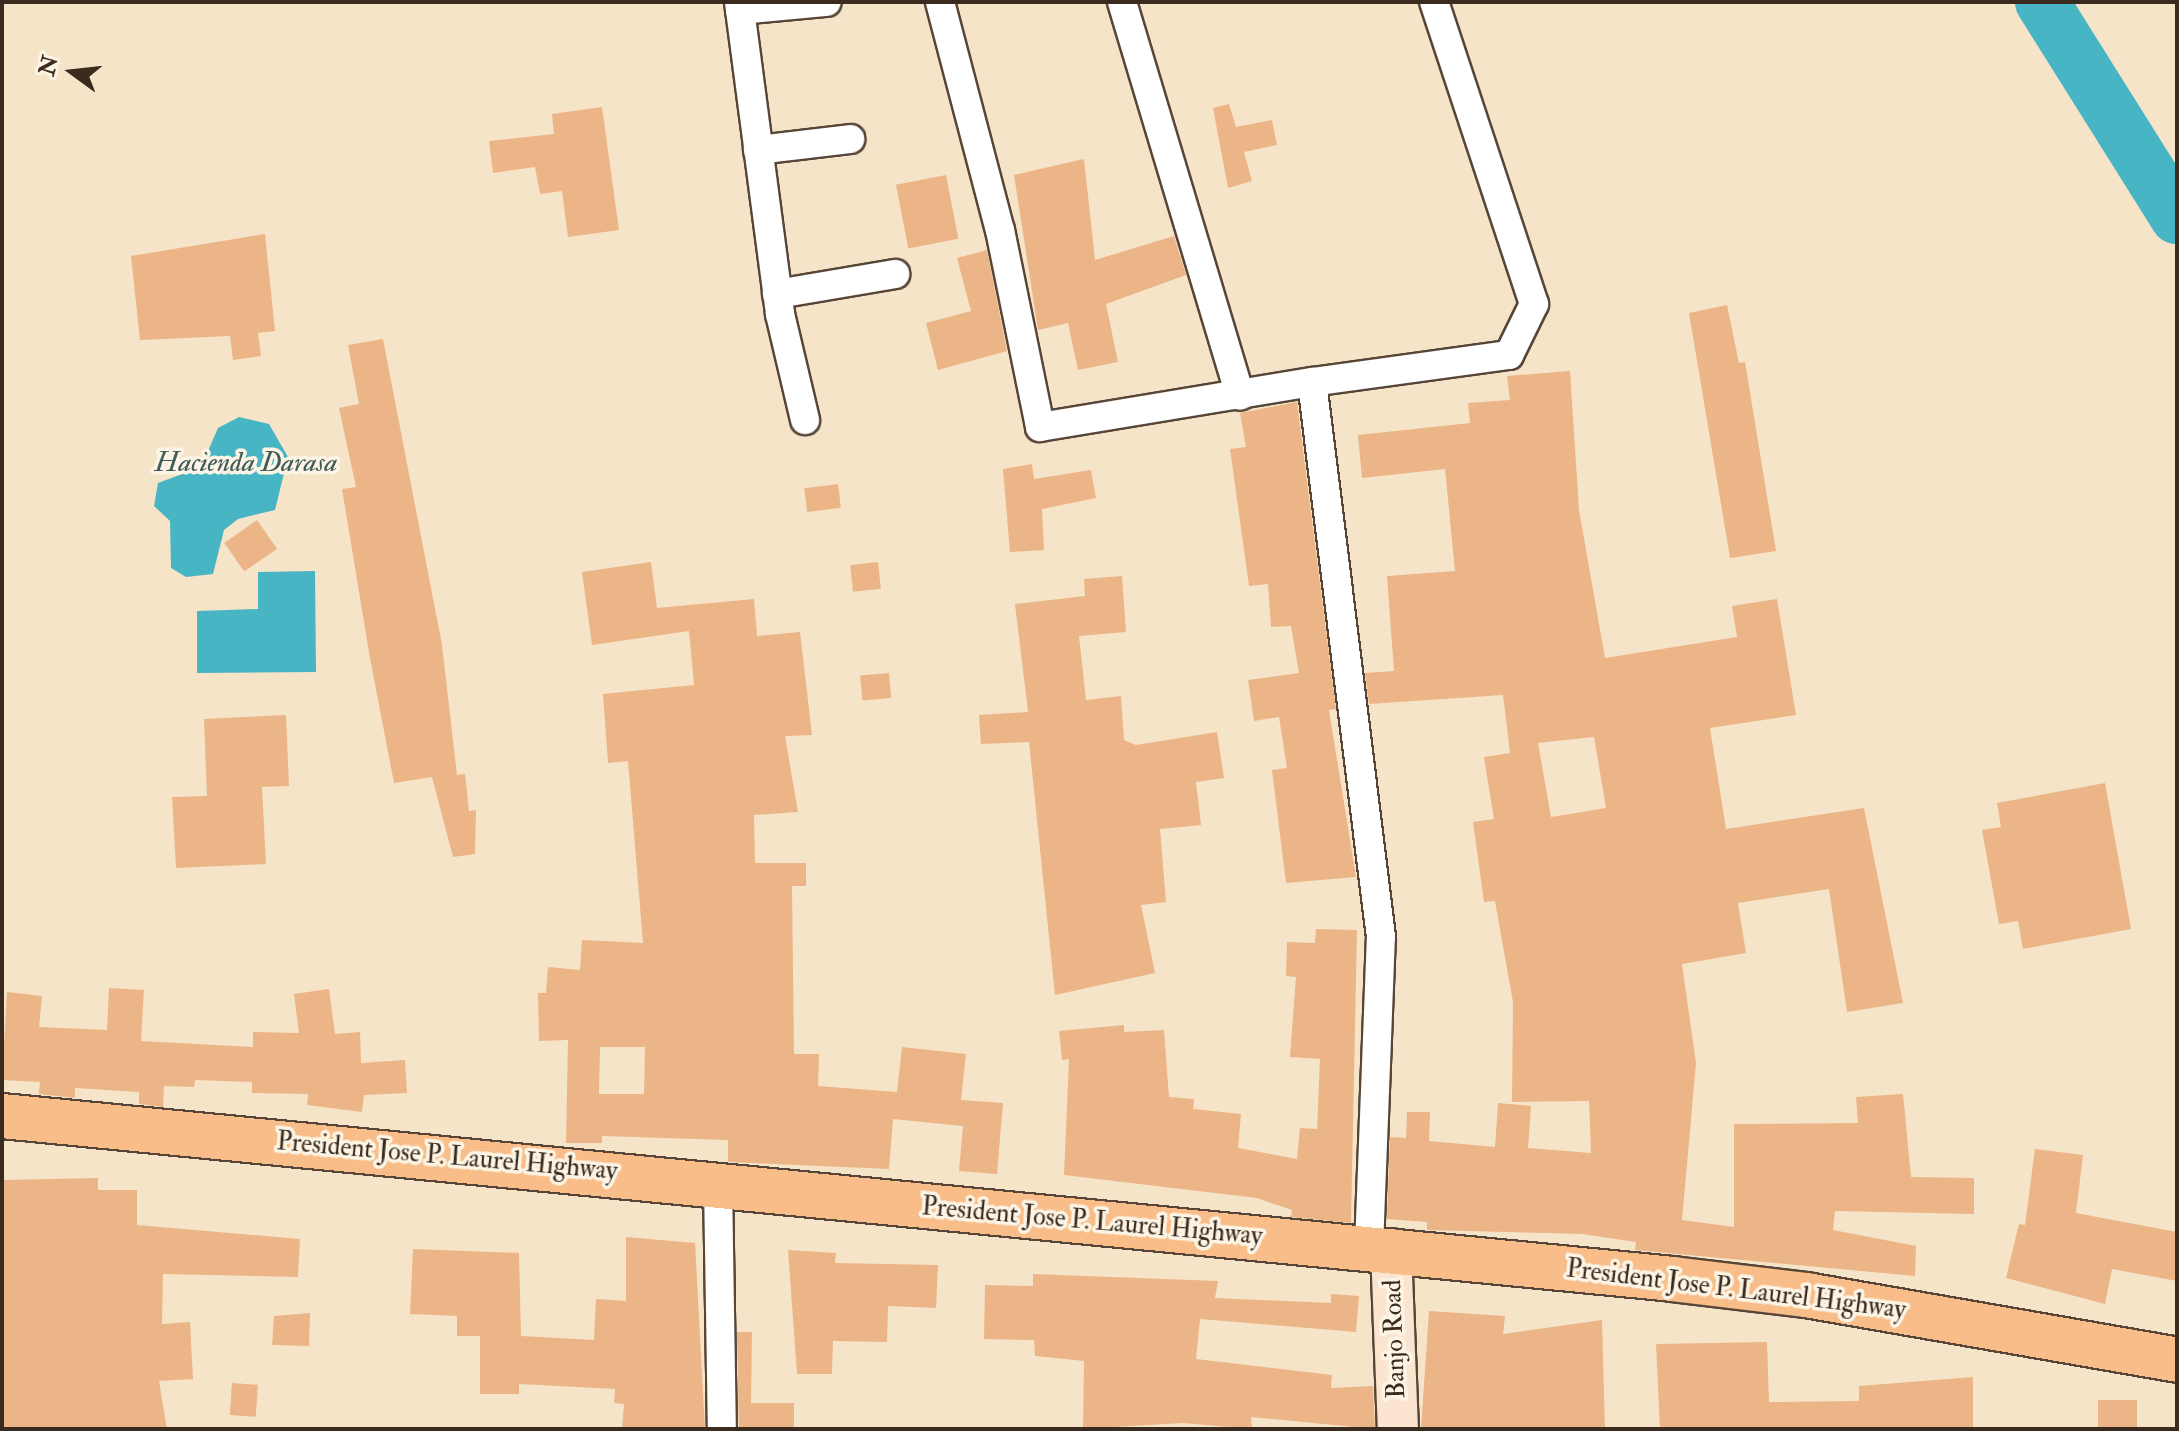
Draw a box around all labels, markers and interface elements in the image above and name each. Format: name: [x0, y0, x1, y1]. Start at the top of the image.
north arrow: [32, 32, 112, 112]
text: N: [33, 53, 65, 79]
water label: Hacienda Darasa: [155, 446, 337, 480]
street label: President Jose P. Laurel Highway: [275, 1127, 619, 1187]
street label: President Jose P. Laurel Highway: [920, 1192, 1264, 1252]
street label: President Jose P. Laurel Highway: [1564, 1254, 1908, 1326]
street label: Banjo Road: [1377, 1279, 1413, 1399]

